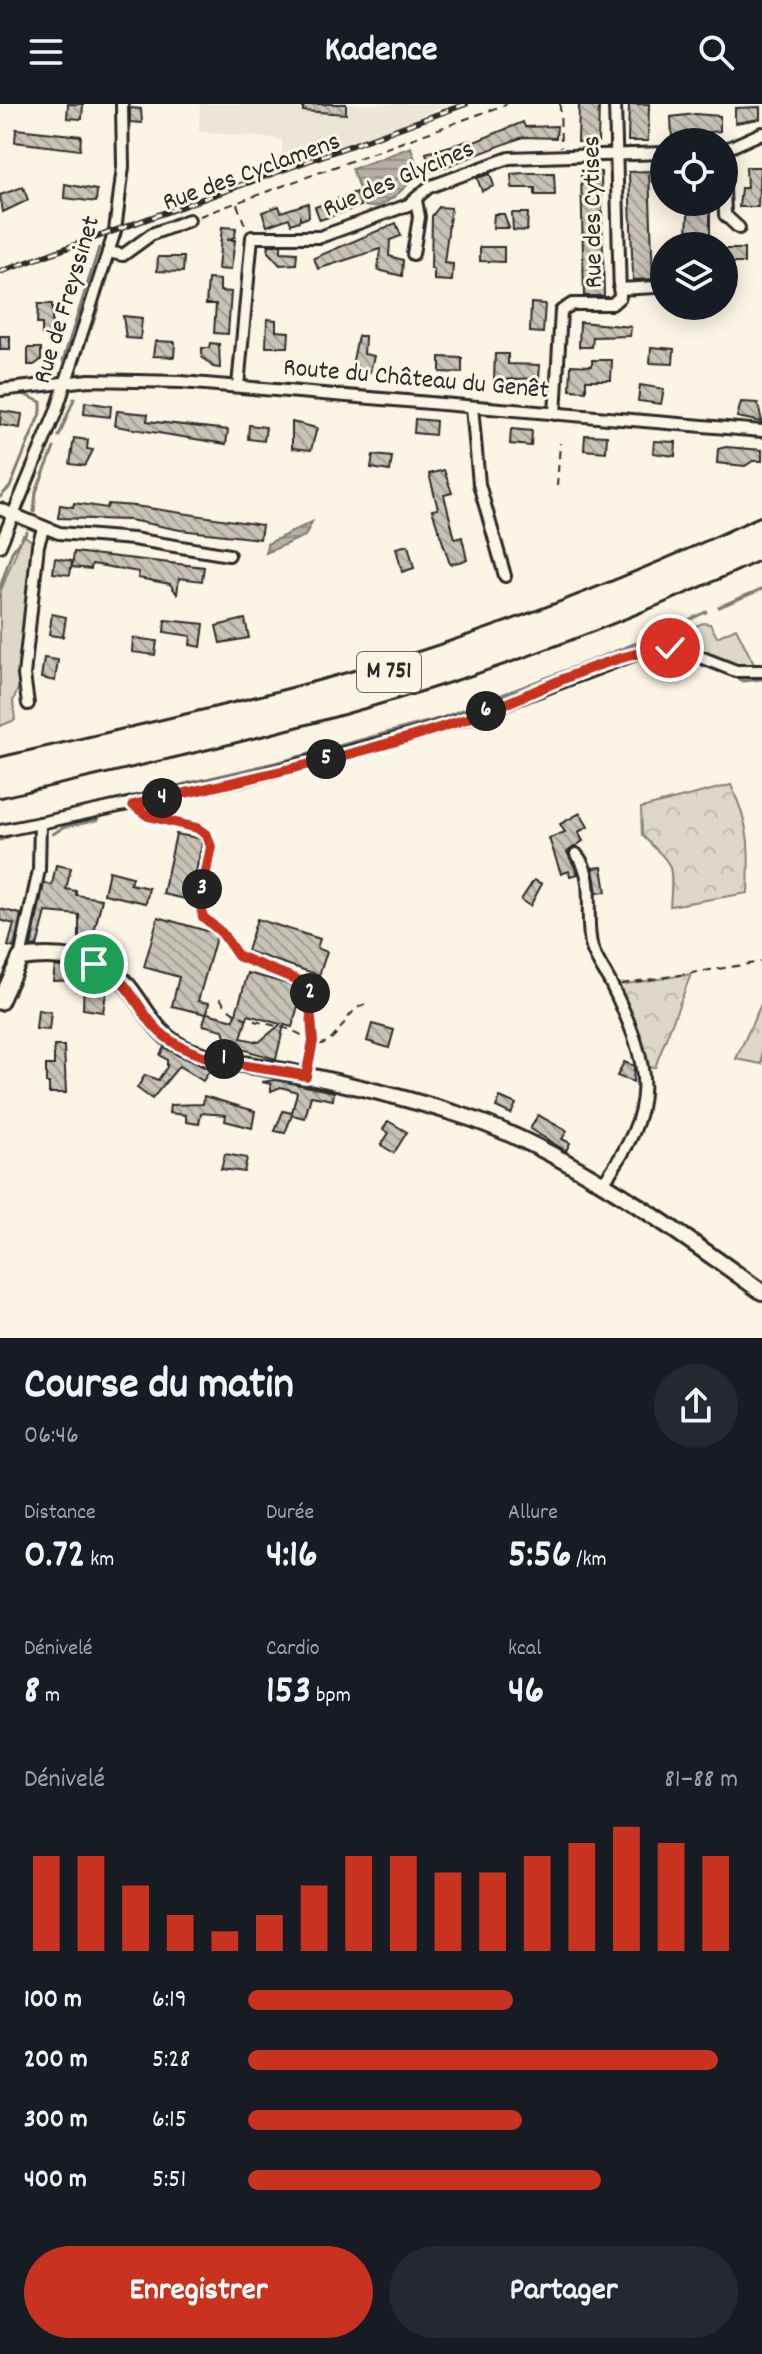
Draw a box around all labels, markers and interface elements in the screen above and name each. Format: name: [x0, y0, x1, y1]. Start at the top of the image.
text: Kadence: [324, 26, 438, 78]
icon: menu: [24, 30, 68, 74]
icon: search: [694, 30, 738, 74]
street label: Rue des Cyclamens: [158, 124, 346, 222]
map controls: [650, 128, 738, 320]
button: locate: [650, 128, 738, 216]
street label: Rue des Glycines: [318, 131, 480, 229]
street label: Rue des Cytises: [574, 135, 614, 289]
street label: Rue de Freyssinet: [25, 211, 111, 388]
button: layers: [650, 232, 738, 320]
street label: Route du Château du Genêt: [282, 350, 551, 410]
pin: [636, 614, 704, 682]
icon: check: [648, 626, 692, 670]
road number: M 751: [357, 652, 421, 692]
pin: 6: [466, 691, 506, 731]
text: 6: [481, 695, 491, 726]
pin: 5: [306, 739, 346, 779]
text: 5: [321, 743, 331, 774]
pin: 4: [142, 778, 182, 818]
text: 4: [157, 782, 167, 813]
pin: 3: [182, 869, 222, 909]
text: 3: [197, 873, 207, 904]
pin: [60, 930, 128, 998]
icon: arrive: [72, 942, 116, 986]
pin: 2: [290, 973, 330, 1013]
text: 2: [305, 977, 315, 1008]
pin: 1: [204, 1039, 244, 1079]
text: 1: [222, 1043, 226, 1074]
text: Course du matin: [24, 1356, 294, 1419]
button: share: [654, 1364, 738, 1448]
text: 06:46: [24, 1418, 79, 1455]
text: Distance: [24, 1498, 96, 1529]
text: Durée: [266, 1498, 314, 1529]
text: Allure: [508, 1498, 558, 1529]
text: 0.72: [24, 1529, 85, 1586]
text: 4:16: [266, 1529, 318, 1586]
text: 5:56: [508, 1529, 571, 1586]
text: km: [85, 1545, 114, 1576]
text: /km: [571, 1545, 607, 1576]
text: Dénivelé: [24, 1634, 93, 1665]
text: Cardio: [266, 1634, 319, 1665]
text: kcal: [508, 1634, 541, 1665]
text: 8: [24, 1665, 40, 1722]
text: 153: [266, 1665, 311, 1722]
text: 46: [508, 1665, 544, 1722]
text: m: [40, 1681, 60, 1712]
text: bpm: [311, 1681, 351, 1712]
text: Dénivelé: [24, 1762, 105, 1799]
text: 81–88 m: [664, 1762, 738, 1799]
text: 100 m: [24, 1982, 82, 2019]
text: 6:19: [152, 1982, 187, 2019]
text: 200 m: [24, 2042, 88, 2079]
text: 5:28: [152, 2042, 190, 2079]
text: 300 m: [24, 2102, 88, 2139]
text: 6:15: [152, 2102, 187, 2139]
text: 400 m: [24, 2162, 87, 2199]
text: 5:51: [152, 2162, 186, 2199]
button: Enregistrer: [24, 2246, 373, 2338]
button: Partager: [389, 2246, 738, 2338]

